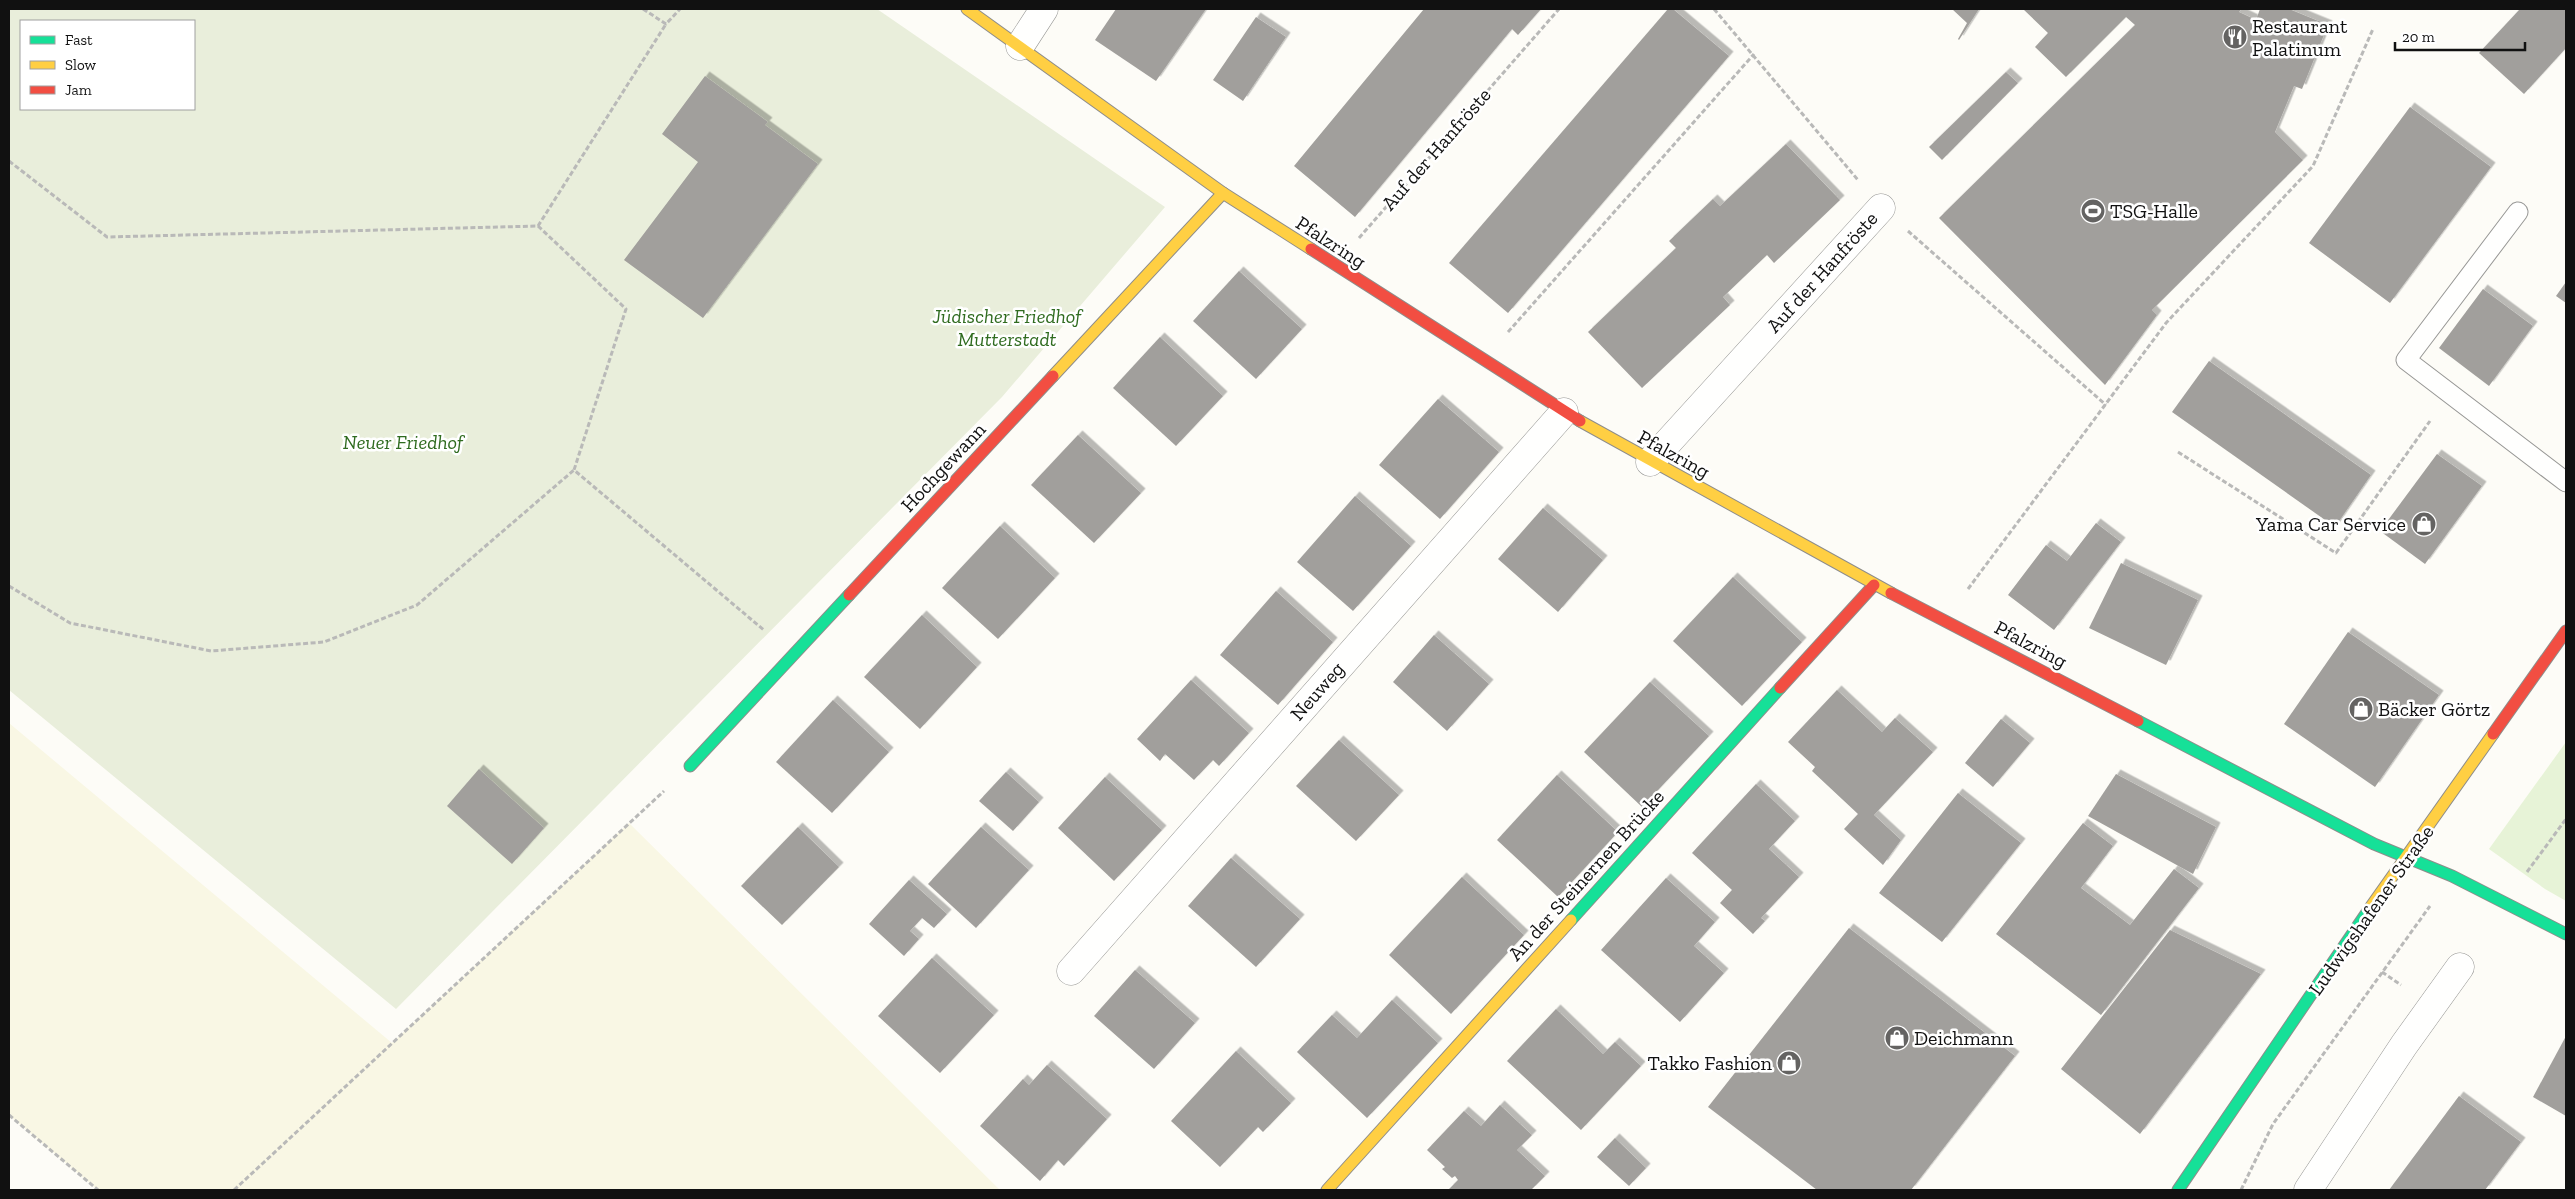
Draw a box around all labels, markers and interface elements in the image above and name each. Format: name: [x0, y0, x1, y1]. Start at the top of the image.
place label: Restaurant Palatinum: [2252, 14, 2348, 61]
legend: [20, 20, 195, 110]
scale bar: [2395, 20, 2525, 52]
restaurant icon: Restaurant Palatinum: [2222, 24, 2248, 50]
text: 20 m: [2402, 28, 2435, 46]
text: Fast: [65, 31, 93, 49]
text: Slow: [65, 56, 97, 74]
text: Jam: [65, 81, 92, 99]
street label: Auf der Hanfröste: [1376, 83, 1496, 215]
sports icon: TSG-Halle: [2080, 198, 2106, 224]
place label: TSG-Halle: [2110, 199, 2198, 223]
street label: Auf der Hanfröste: [1761, 207, 1883, 337]
street label: Pfalzring: [1292, 211, 1371, 273]
park label: Jüdischer Friedhof Mutterstadt: [932, 304, 1084, 351]
street label: Hochgewann: [896, 417, 991, 517]
street label: Pfalzring: [1634, 424, 1714, 484]
park label: Neuer Friedhof: [343, 430, 466, 454]
shop icon: Yama Car Service: [2411, 511, 2437, 537]
place label: Yama Car Service: [2255, 512, 2406, 536]
street label: Pfalzring: [1991, 615, 2071, 673]
street label: Neuweg: [1285, 657, 1349, 725]
shop icon: Bäcker Görtz: [2348, 696, 2374, 722]
place label: Bäcker Görtz: [2378, 697, 2490, 721]
street label: An der Steinernen Brücke: [1503, 785, 1669, 965]
street label: Ludwigshafener Straße: [2303, 820, 2439, 1000]
shop icon: Deichmann: [1884, 1025, 1910, 1051]
place label: Deichmann: [1914, 1026, 2014, 1050]
shop icon: Takko Fashion: [1776, 1050, 1802, 1076]
place label: Takko Fashion: [1647, 1051, 1773, 1075]

